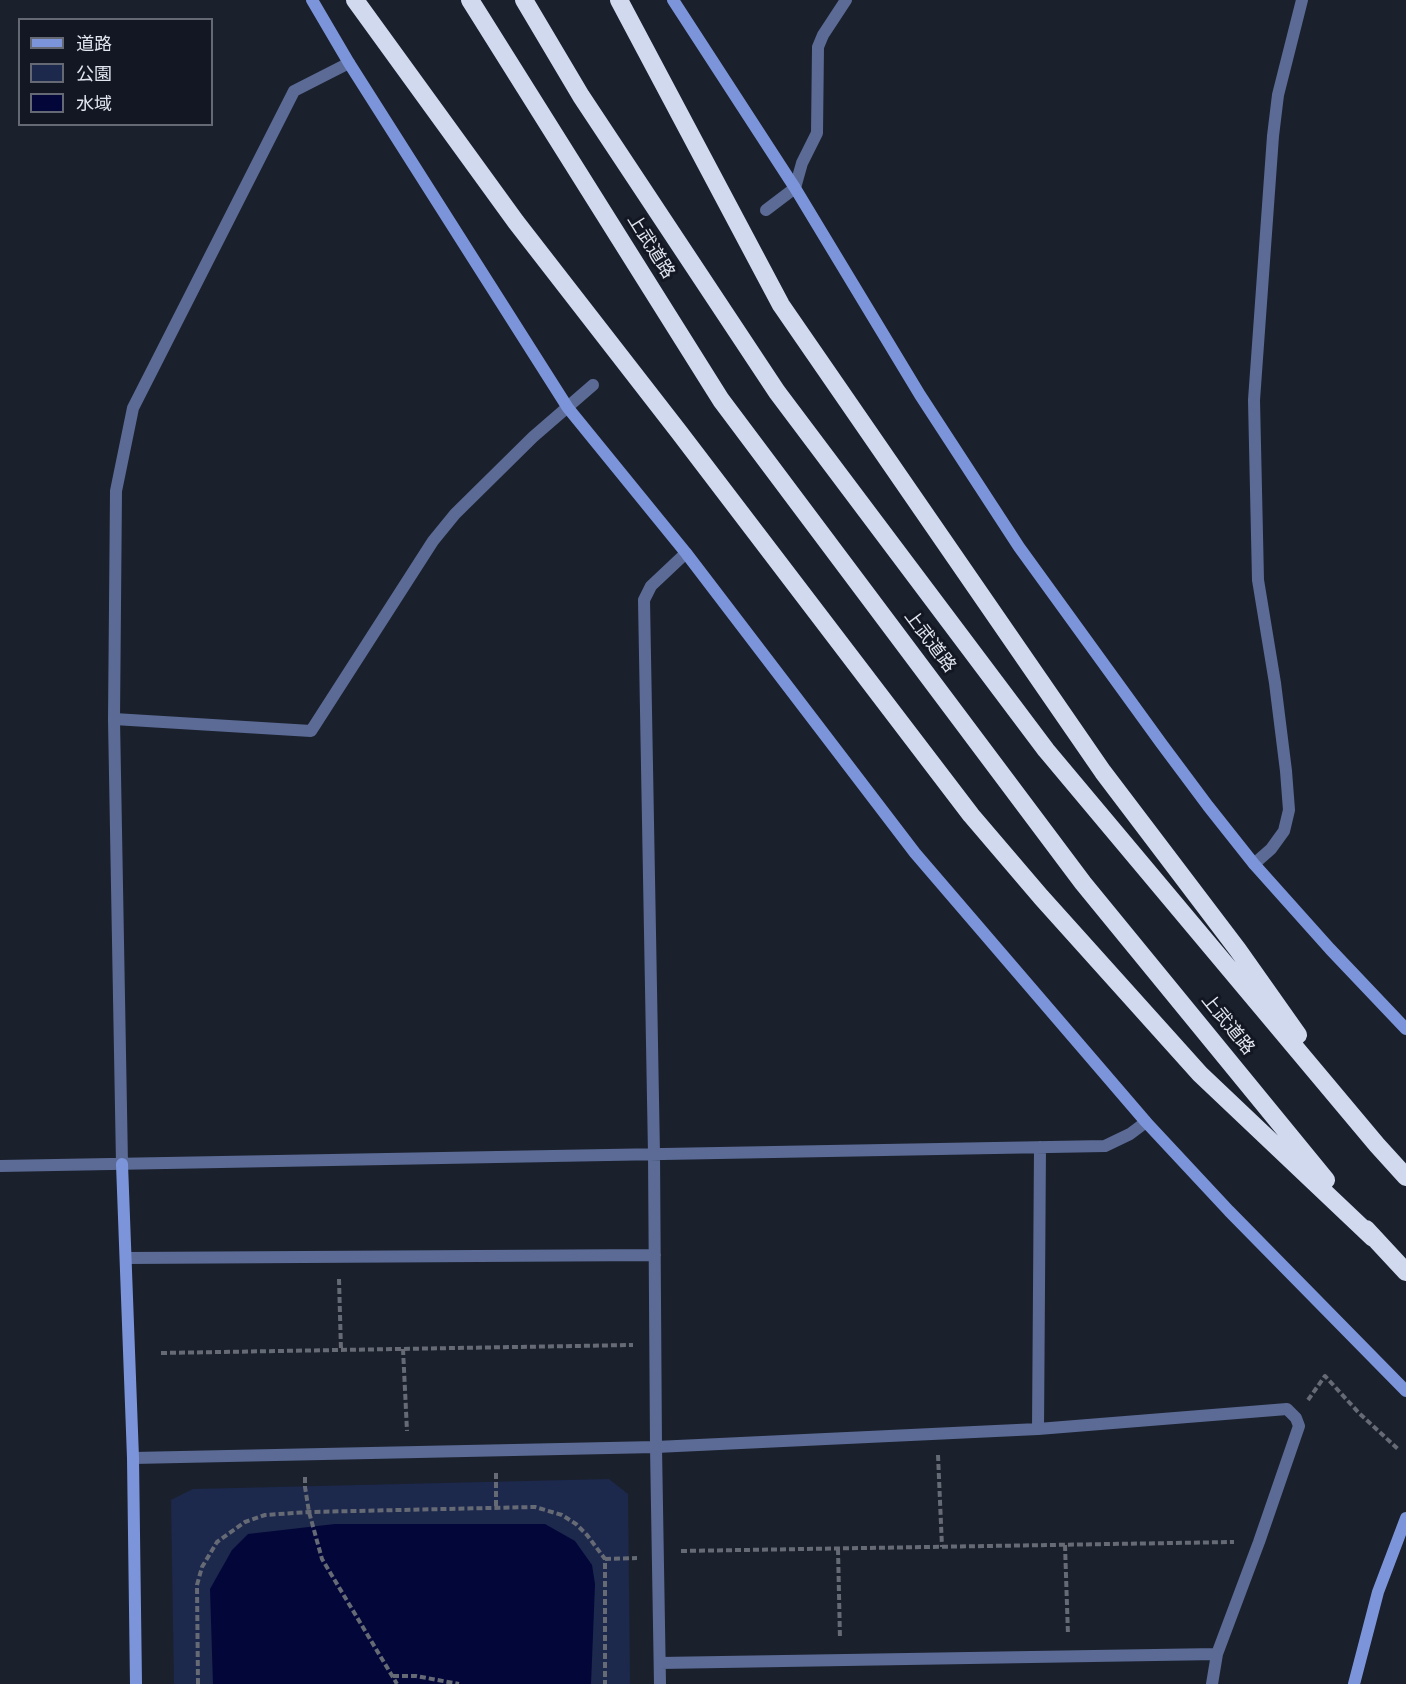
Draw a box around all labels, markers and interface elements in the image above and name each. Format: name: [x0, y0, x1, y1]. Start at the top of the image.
legend: [18, 18, 213, 126]
text: 道路: [76, 31, 112, 57]
text: 公園: [76, 61, 112, 87]
text: 水域: [76, 91, 112, 117]
street label: 上武道路: [622, 211, 678, 283]
street label: 上武道路: [899, 607, 959, 677]
street label: 上武道路: [1196, 990, 1258, 1060]

